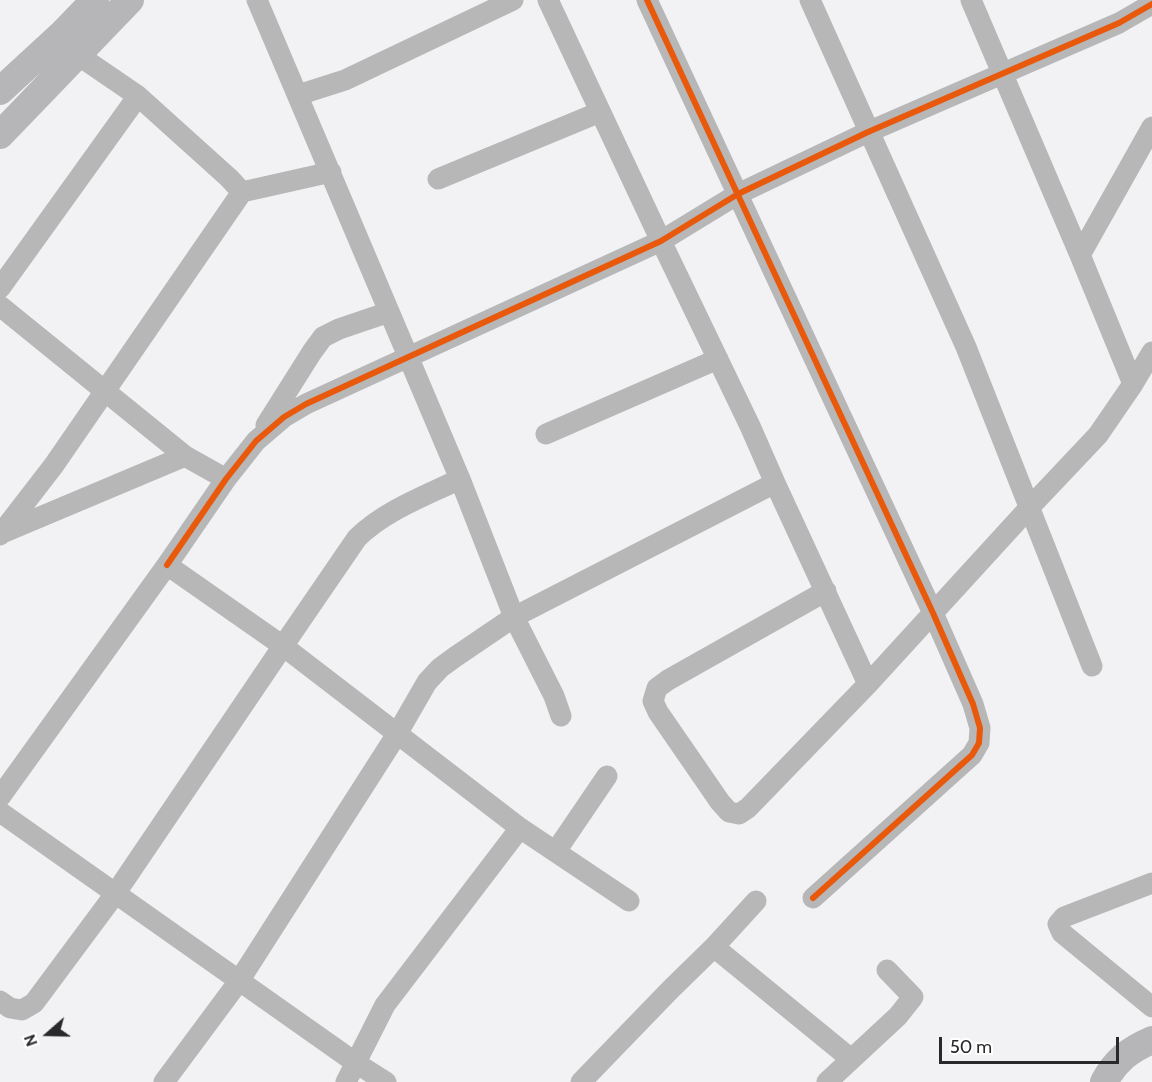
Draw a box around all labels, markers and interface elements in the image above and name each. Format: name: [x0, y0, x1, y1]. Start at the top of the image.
north arrow: [18, 1004, 78, 1064]
scale bar: [942, 1025, 1122, 1063]
text: N: [20, 1032, 41, 1049]
text: 50 m: [950, 1036, 992, 1058]

